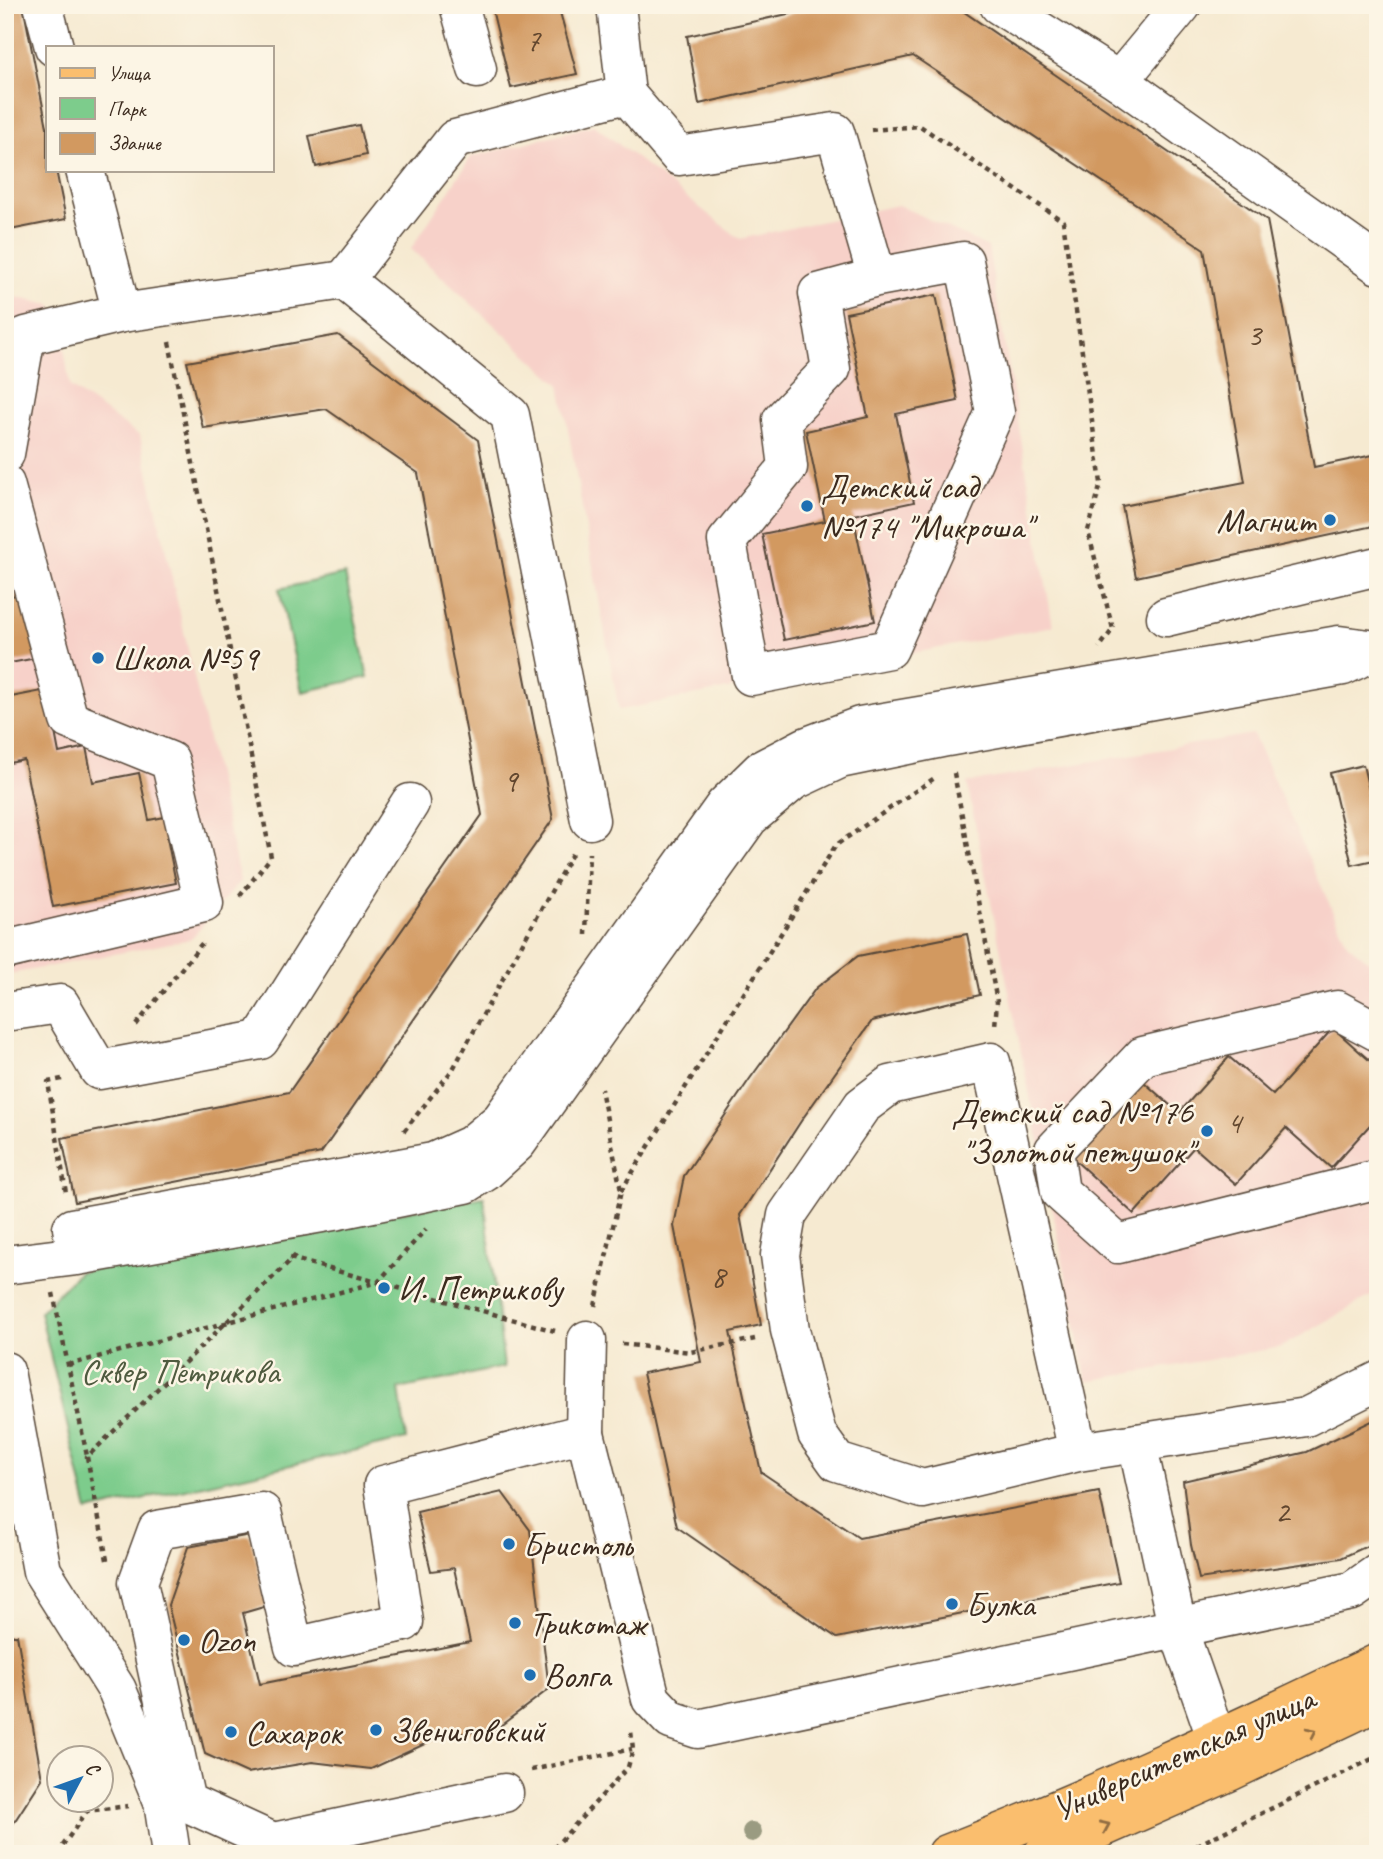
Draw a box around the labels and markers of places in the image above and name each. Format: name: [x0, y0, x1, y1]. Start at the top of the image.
place label: Детский сад №174 "Микроша": [821, 464, 1039, 549]
marker: Детский сад №174 "Микроша": [799, 498, 815, 514]
place label: Магнит: [1217, 498, 1317, 543]
marker: Магнит: [1322, 512, 1338, 528]
place label: Школа №59: [112, 636, 261, 681]
marker: Школа №59: [90, 650, 106, 666]
place label: Детский сад №176 "Золотой петушок": [951, 1089, 1200, 1174]
marker: Детский сад №176 "Золотой петушок": [1199, 1123, 1215, 1139]
place label: И. Петрикову: [398, 1266, 565, 1311]
marker: И. Петрикову: [376, 1280, 392, 1296]
place label: Бристоль: [523, 1522, 635, 1567]
marker: Бристоль: [501, 1536, 517, 1552]
place label: Булка: [966, 1582, 1037, 1627]
marker: Булка: [944, 1596, 960, 1612]
place label: Трикотаж: [529, 1601, 649, 1646]
marker: Трикотаж: [507, 1615, 523, 1631]
place label: Ozon: [198, 1618, 256, 1663]
marker: Ozon: [176, 1632, 192, 1648]
place label: Волга: [544, 1653, 612, 1698]
marker: Волга: [522, 1667, 538, 1683]
place label: Звениговский: [390, 1708, 547, 1753]
place label: Сахарок: [245, 1710, 344, 1755]
marker: Звениговский: [368, 1722, 384, 1738]
marker: Сахарок: [223, 1724, 239, 1740]

